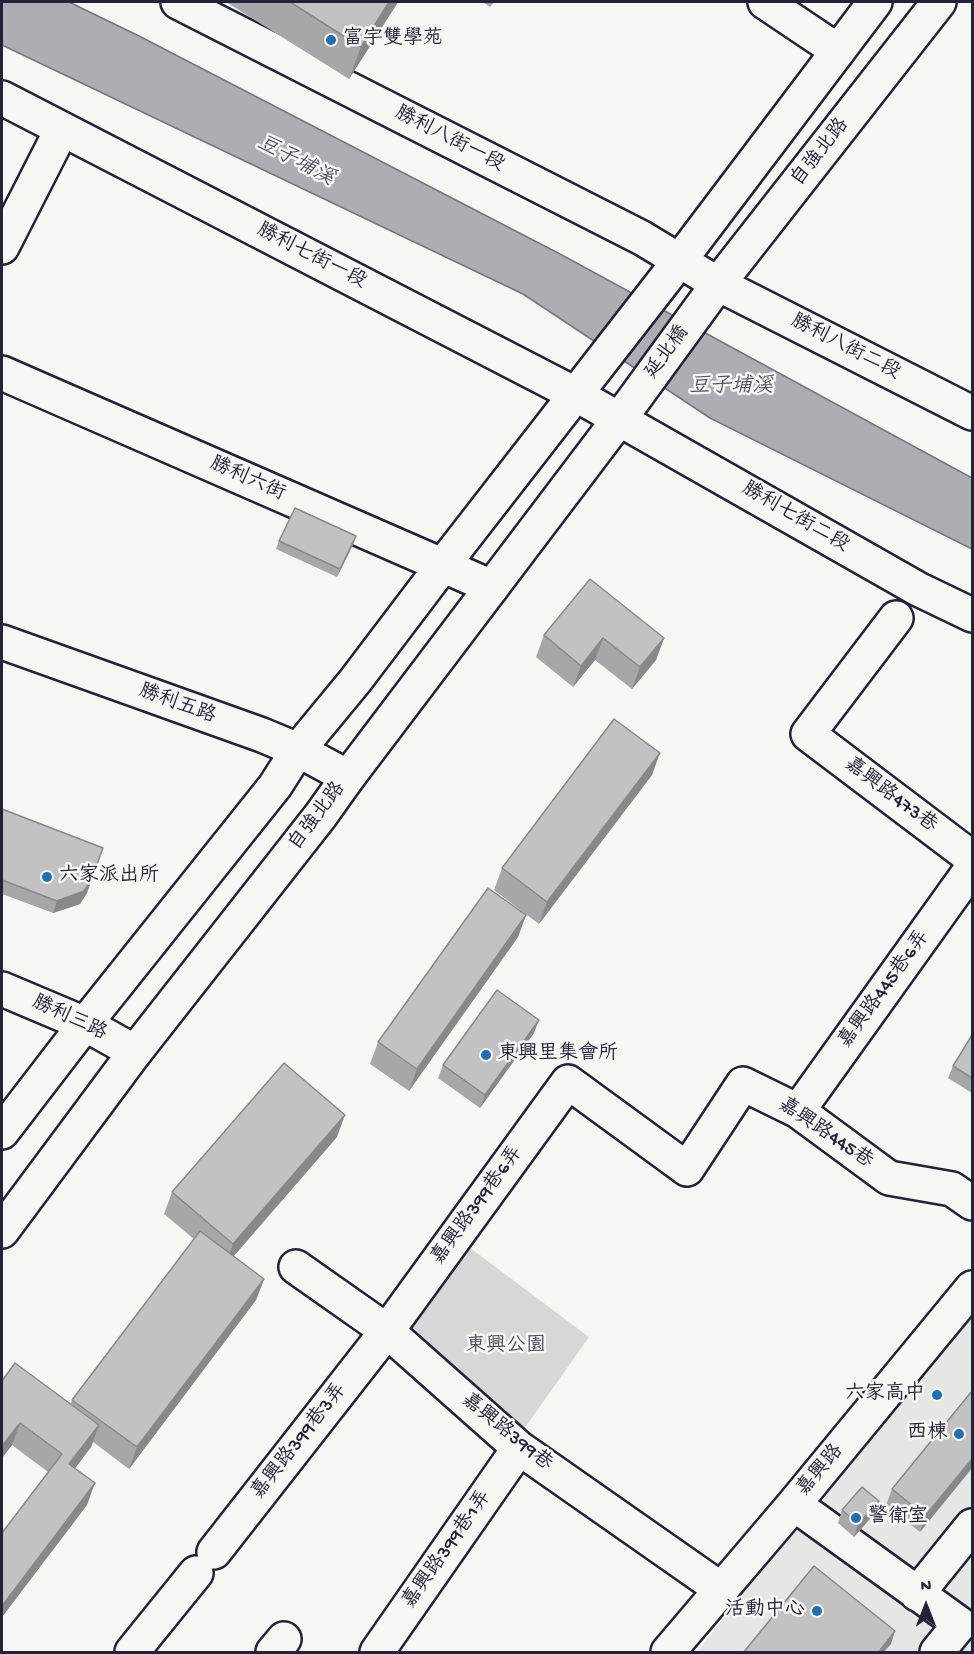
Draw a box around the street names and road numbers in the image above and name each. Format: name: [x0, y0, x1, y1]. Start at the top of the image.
street label: 勝利八街一段: [390, 102, 508, 178]
street label: 自強北路: [787, 114, 855, 192]
street label: 勝利七街一段: [252, 219, 370, 295]
street label: 勝利八街二段: [786, 310, 904, 386]
street label: 延北橋: [641, 322, 695, 384]
street label: 勝利六街: [206, 453, 288, 507]
street label: 勝利七街二段: [737, 478, 853, 558]
street label: 勝利五路: [135, 680, 219, 730]
street label: 嘉興路473巷: [839, 753, 941, 839]
street label: 自強北路: [284, 778, 352, 856]
street label: 嘉興路445巷6弄: [834, 926, 936, 1054]
street label: 勝利三路: [28, 991, 110, 1047]
street label: 嘉興路445巷: [773, 1093, 877, 1175]
street label: 嘉興路399巷6弄: [427, 1142, 529, 1270]
street label: 嘉興路399巷3弄: [247, 1379, 353, 1505]
street label: 嘉興路399巷: [456, 1389, 556, 1477]
street label: 嘉興路: [793, 1440, 849, 1502]
street label: 嘉興路399巷1弄: [398, 1486, 498, 1614]

